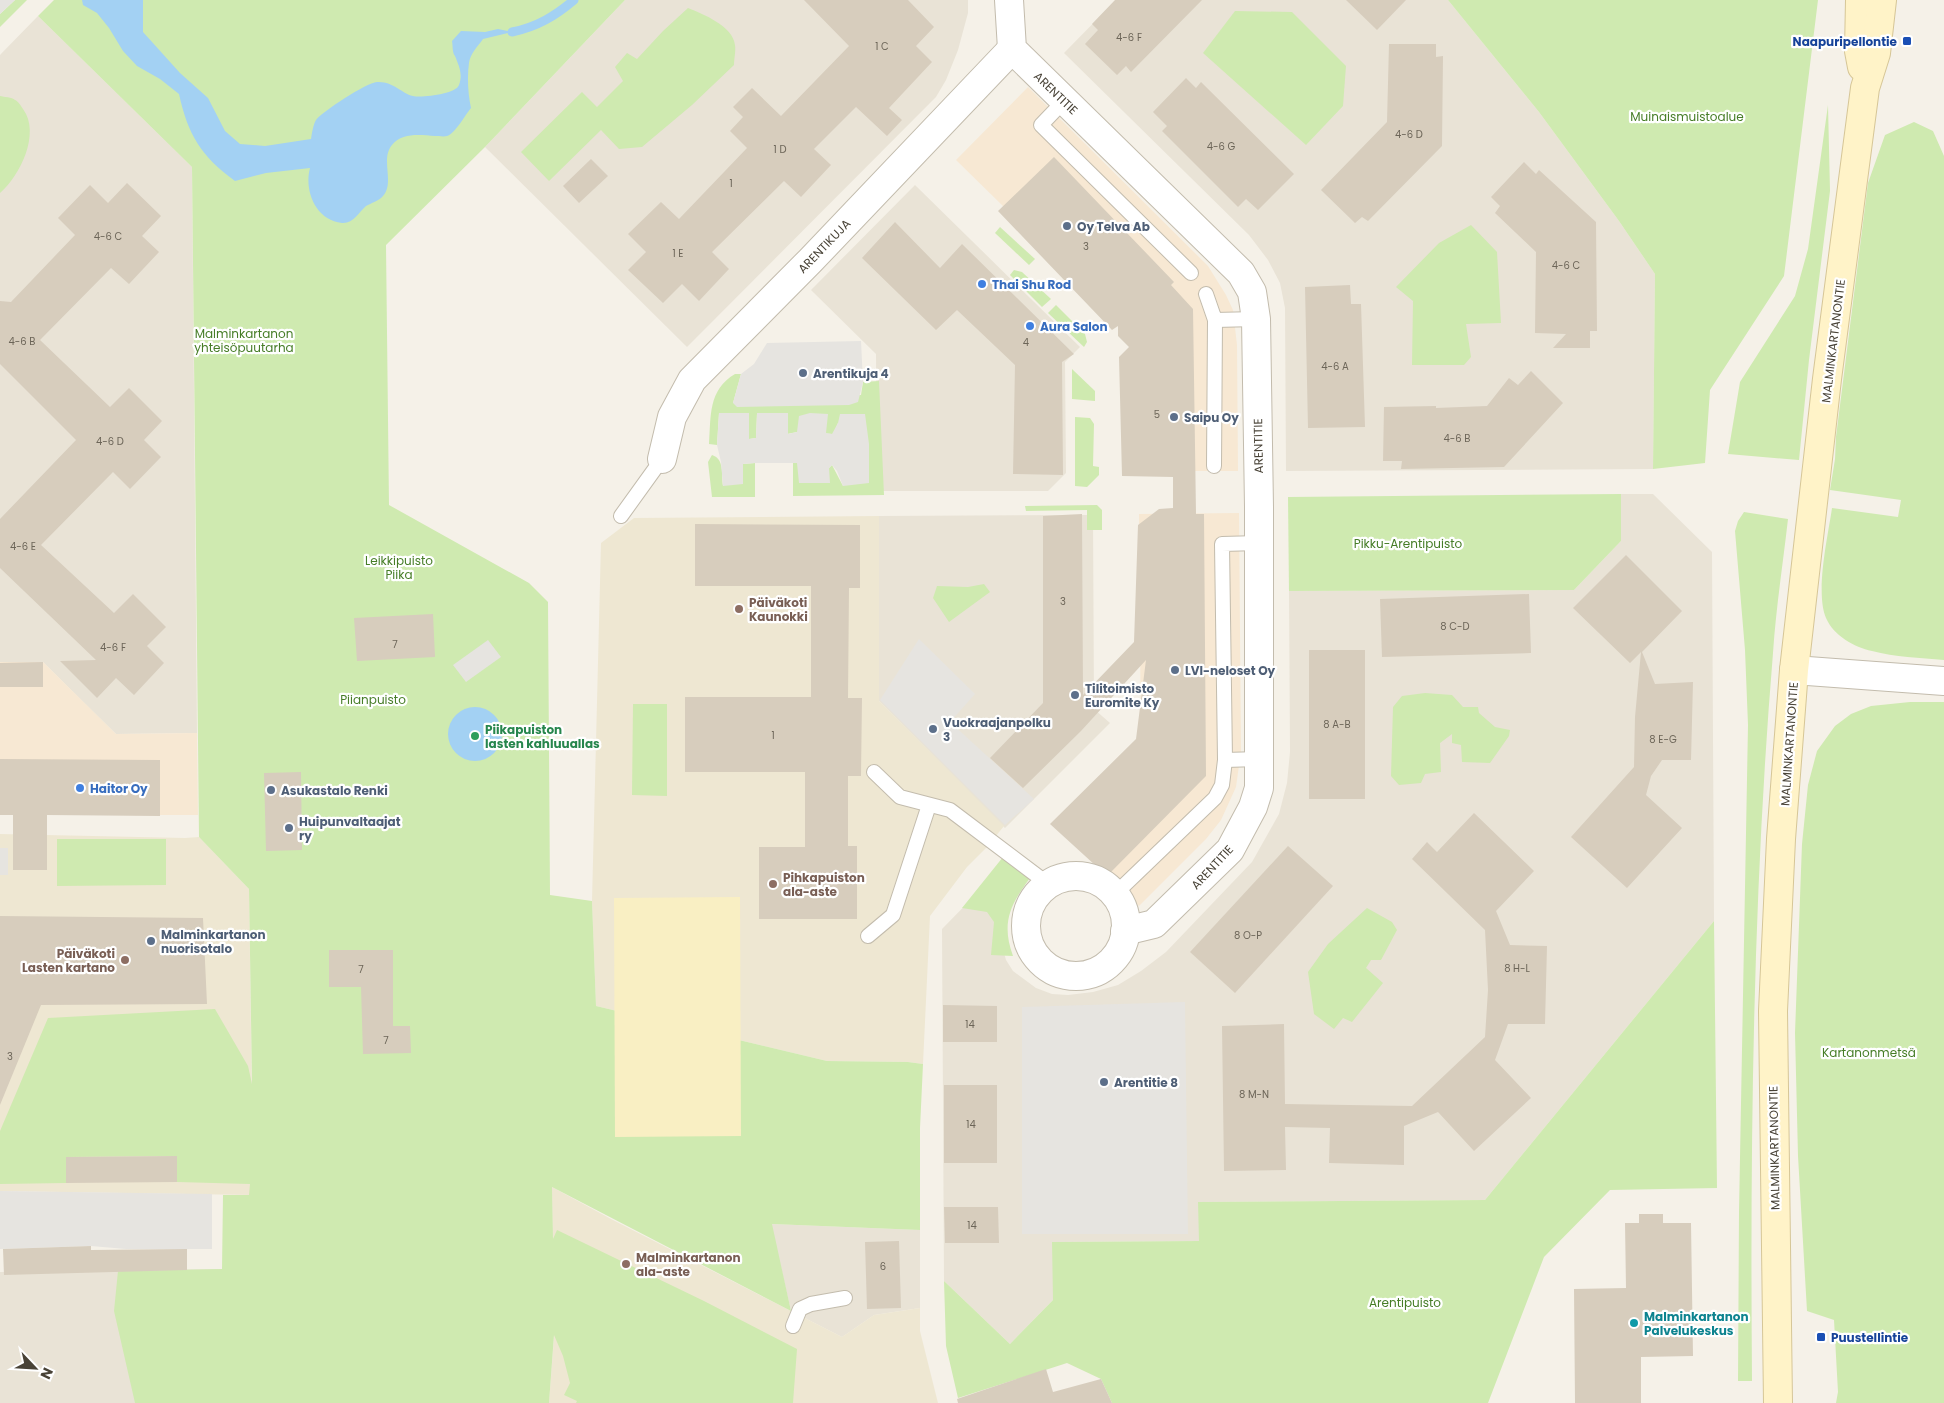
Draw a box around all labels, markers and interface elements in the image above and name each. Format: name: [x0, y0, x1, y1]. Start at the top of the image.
house number: 4-6 F: [1116, 30, 1142, 45]
place label: Naapuripellontie: [1793, 33, 1898, 50]
marker: Naapuripellontie: [1901, 35, 1913, 47]
house number: 1 C: [875, 39, 889, 54]
street label: ARENTITIE: [1030, 68, 1082, 118]
park label: Muinaismuistoalue: [1630, 108, 1744, 125]
house number: 4-6 D: [1395, 127, 1423, 142]
house number: 4-6 G: [1207, 139, 1236, 154]
house number: 1 D: [774, 142, 786, 157]
house number: 1: [729, 176, 733, 191]
street label: ARENTIKUJA: [794, 215, 854, 277]
place label: Oy Telva Ab: [1077, 218, 1150, 235]
marker: Oy Telva Ab: [1061, 220, 1073, 232]
house number: 4-6 C: [94, 229, 123, 244]
house number: 3: [1083, 239, 1089, 254]
house number: 1 E: [673, 246, 684, 261]
house number: 4-6 C: [1552, 258, 1581, 273]
place label: Thai Shu Rod: [992, 276, 1071, 293]
marker: Thai Shu Rod: [976, 278, 988, 290]
street label: MALMINKARTANONTIE: [1817, 278, 1849, 404]
place label: Aura Salon: [1040, 318, 1108, 335]
marker: Aura Salon: [1024, 320, 1036, 332]
park label: Malminkartanon yhteisöpuutarha: [194, 325, 294, 356]
house number: 4-6 B: [9, 334, 35, 349]
house number: 4: [1023, 335, 1029, 350]
house number: 4-6 A: [1321, 359, 1349, 374]
place label: Arentikuja 4: [813, 365, 889, 382]
marker: Arentikuja 4: [797, 367, 809, 379]
house number: 5: [1154, 407, 1160, 422]
place label: Saipu Oy: [1184, 409, 1239, 426]
marker: Saipu Oy: [1168, 411, 1180, 423]
street label: ARENTITIE: [1249, 418, 1267, 474]
house number: 4-6 B: [1444, 431, 1470, 446]
house number: 4-6 D: [96, 434, 124, 449]
park label: Pikku-Arentipuisto: [1354, 535, 1463, 552]
house number: 4-6 E: [10, 539, 36, 554]
park label: Leikkipuisto Piika: [365, 552, 433, 583]
place label: Päiväkoti Kaunokki: [749, 594, 808, 625]
house number: 3: [1060, 594, 1066, 609]
marker: Päiväkoti Kaunokki: [733, 603, 745, 615]
house number: 8 C-D: [1440, 619, 1470, 634]
house number: 7: [392, 637, 398, 652]
house number: 4-6 F: [100, 640, 126, 655]
place label: LVI-neloset Oy: [1185, 662, 1276, 679]
marker: LVI-neloset Oy: [1169, 664, 1181, 676]
place label: Tilitoimisto Euromite Ky: [1085, 680, 1160, 711]
street label: MALMINKARTANONTIE: [1776, 681, 1802, 807]
marker: Tilitoimisto Euromite Ky: [1069, 689, 1081, 701]
park label: Piianpuisto: [340, 691, 406, 708]
place label: Vuokraajanpolku 3: [943, 714, 1051, 745]
house number: 8 A-B: [1323, 717, 1351, 732]
place label: Piikapuiston lasten kahluuallas: [485, 721, 600, 752]
marker: Vuokraajanpolku 3: [927, 723, 939, 735]
house number: 1: [771, 728, 775, 743]
marker: Piikapuiston lasten kahluuallas: [469, 730, 481, 742]
house number: 8 E-G: [1649, 732, 1677, 747]
place label: Haitor Oy: [90, 780, 148, 797]
marker: Haitor Oy: [74, 782, 86, 794]
place label: Asukastalo Renki: [281, 782, 388, 799]
marker: Asukastalo Renki: [265, 784, 277, 796]
place label: Huipunvaltaajat ry: [299, 813, 401, 844]
marker: Huipunvaltaajat ry: [283, 822, 295, 834]
street label: ARENTITIE: [1187, 841, 1237, 893]
place label: Pihkapuiston ala-aste: [783, 869, 865, 900]
marker: Pihkapuiston ala-aste: [767, 878, 779, 890]
place label: Malminkartanon nuorisotalo: [161, 926, 266, 957]
house number: 8 O-P: [1234, 928, 1262, 943]
marker: Malminkartanon nuorisotalo: [145, 935, 157, 947]
place label: Päiväkoti Lasten kartano: [22, 945, 115, 976]
marker: Päiväkoti Lasten kartano: [119, 954, 131, 966]
house number: 8 H-L: [1504, 961, 1531, 976]
house number: 7: [358, 962, 364, 977]
house number: 14: [965, 1017, 975, 1032]
house number: 7: [383, 1033, 389, 1048]
park label: Kartanonmetsä: [1822, 1044, 1916, 1061]
house number: 3: [7, 1049, 13, 1064]
place label: Arentitie 8: [1114, 1074, 1178, 1091]
marker: Arentitie 8: [1098, 1076, 1110, 1088]
street label: MALMINKARTANONTIE: [1764, 1086, 1784, 1210]
house number: 8 M-N: [1239, 1087, 1269, 1102]
house number: 14: [966, 1117, 976, 1132]
house number: 14: [967, 1218, 977, 1233]
place label: Malminkartanon ala-aste: [636, 1249, 741, 1280]
marker: Malminkartanon ala-aste: [620, 1258, 632, 1270]
house number: 6: [880, 1259, 886, 1274]
park label: Arentipuisto: [1369, 1294, 1441, 1311]
place label: Malminkartanon Palvelukeskus: [1644, 1308, 1749, 1339]
marker: Malminkartanon Palvelukeskus: [1628, 1317, 1640, 1329]
place label: Puustellintie: [1831, 1329, 1909, 1346]
marker: Puustellintie: [1815, 1331, 1827, 1343]
north arrow: [10, 1343, 60, 1393]
text: N: [35, 1364, 58, 1382]

